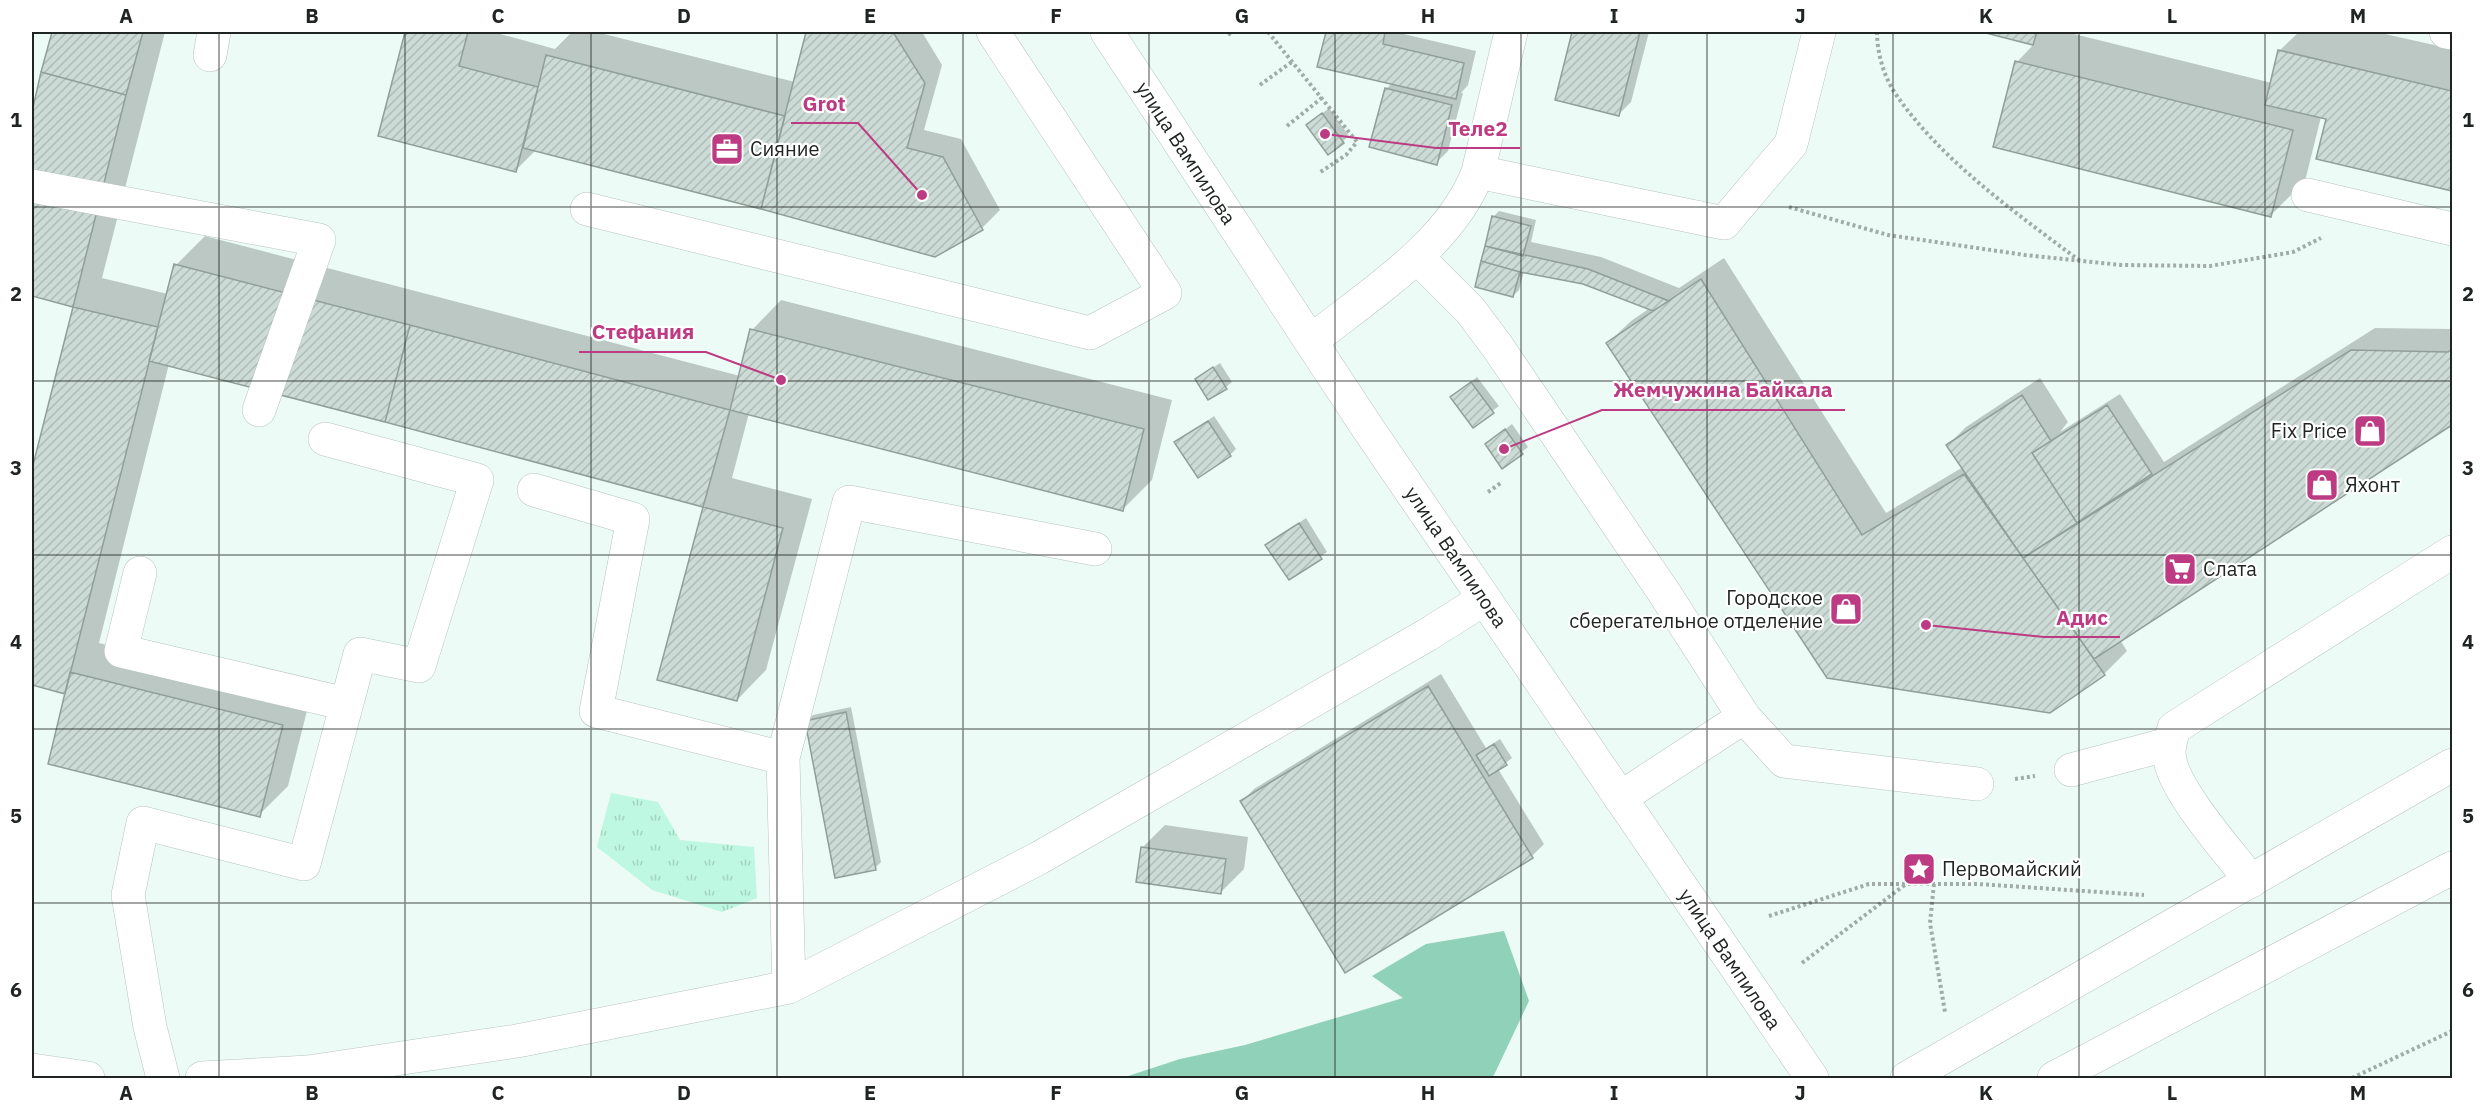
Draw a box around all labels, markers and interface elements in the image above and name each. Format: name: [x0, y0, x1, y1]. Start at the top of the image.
text: A: [119, 2, 133, 29]
text: B: [305, 2, 319, 29]
text: C: [491, 2, 505, 29]
text: D: [677, 2, 691, 29]
text: E: [864, 2, 876, 29]
text: F: [1050, 2, 1062, 29]
text: G: [1235, 2, 1249, 29]
text: H: [1421, 2, 1435, 29]
text: I: [1610, 2, 1618, 29]
text: J: [1794, 2, 1806, 29]
text: K: [1979, 2, 1993, 29]
text: L: [2167, 2, 2177, 29]
text: M: [2350, 2, 2366, 29]
street label: улица Вампилова: [1130, 76, 1243, 230]
callout: Grot: [791, 84, 858, 123]
text: Grot: [802, 89, 846, 117]
text: 1: [10, 106, 22, 133]
text: 1: [2462, 106, 2474, 133]
callout: Теле2: [1436, 109, 1520, 148]
text: Теле2: [1448, 114, 1508, 142]
office icon: Сияние: [709, 131, 745, 167]
place label: Сияние: [750, 135, 819, 162]
text: 2: [10, 280, 22, 307]
text: 2: [2462, 280, 2474, 307]
callout: Стефания: [579, 313, 706, 352]
text: Стефания: [592, 317, 694, 345]
callout: Жемчужина Байкала: [1602, 371, 1845, 410]
text: Жемчужина Байкала: [1613, 375, 1833, 403]
shop icon: Fix Price: [2352, 413, 2388, 449]
place label: Fix Price: [2271, 417, 2347, 444]
text: 3: [10, 454, 22, 481]
text: 3: [2462, 454, 2474, 481]
shop icon: Яхонт: [2304, 467, 2340, 503]
place label: Яхонт: [2345, 471, 2401, 498]
street label: улица Вампилова: [1399, 481, 1514, 633]
supermarket icon: Слата: [2162, 551, 2198, 587]
place label: Слата: [2203, 555, 2257, 582]
place label: Городское сберегательное отделение: [1569, 584, 1823, 634]
shop icon: Городское сберегательное отделение: [1828, 591, 1864, 627]
callout: Адис: [2044, 598, 2120, 637]
text: Адис: [2056, 603, 2108, 631]
text: 4: [10, 628, 22, 655]
text: 4: [2462, 628, 2474, 655]
text: 5: [10, 802, 22, 829]
text: 5: [2462, 802, 2474, 829]
place icon: Первомайский: [1901, 851, 1937, 887]
place label: Первомайский: [1942, 855, 2082, 882]
street label: улица Вампилова: [1673, 883, 1788, 1035]
text: 6: [10, 976, 22, 1003]
text: 6: [2462, 976, 2474, 1003]
text: A: [119, 1079, 133, 1106]
text: B: [305, 1079, 319, 1106]
text: C: [491, 1079, 505, 1106]
text: D: [677, 1079, 691, 1106]
text: E: [864, 1079, 876, 1106]
text: F: [1050, 1079, 1062, 1106]
text: G: [1235, 1079, 1249, 1106]
text: H: [1421, 1079, 1435, 1106]
text: I: [1610, 1079, 1618, 1106]
text: J: [1794, 1079, 1806, 1106]
text: K: [1979, 1079, 1993, 1106]
text: L: [2167, 1079, 2177, 1106]
text: M: [2350, 1079, 2366, 1106]

